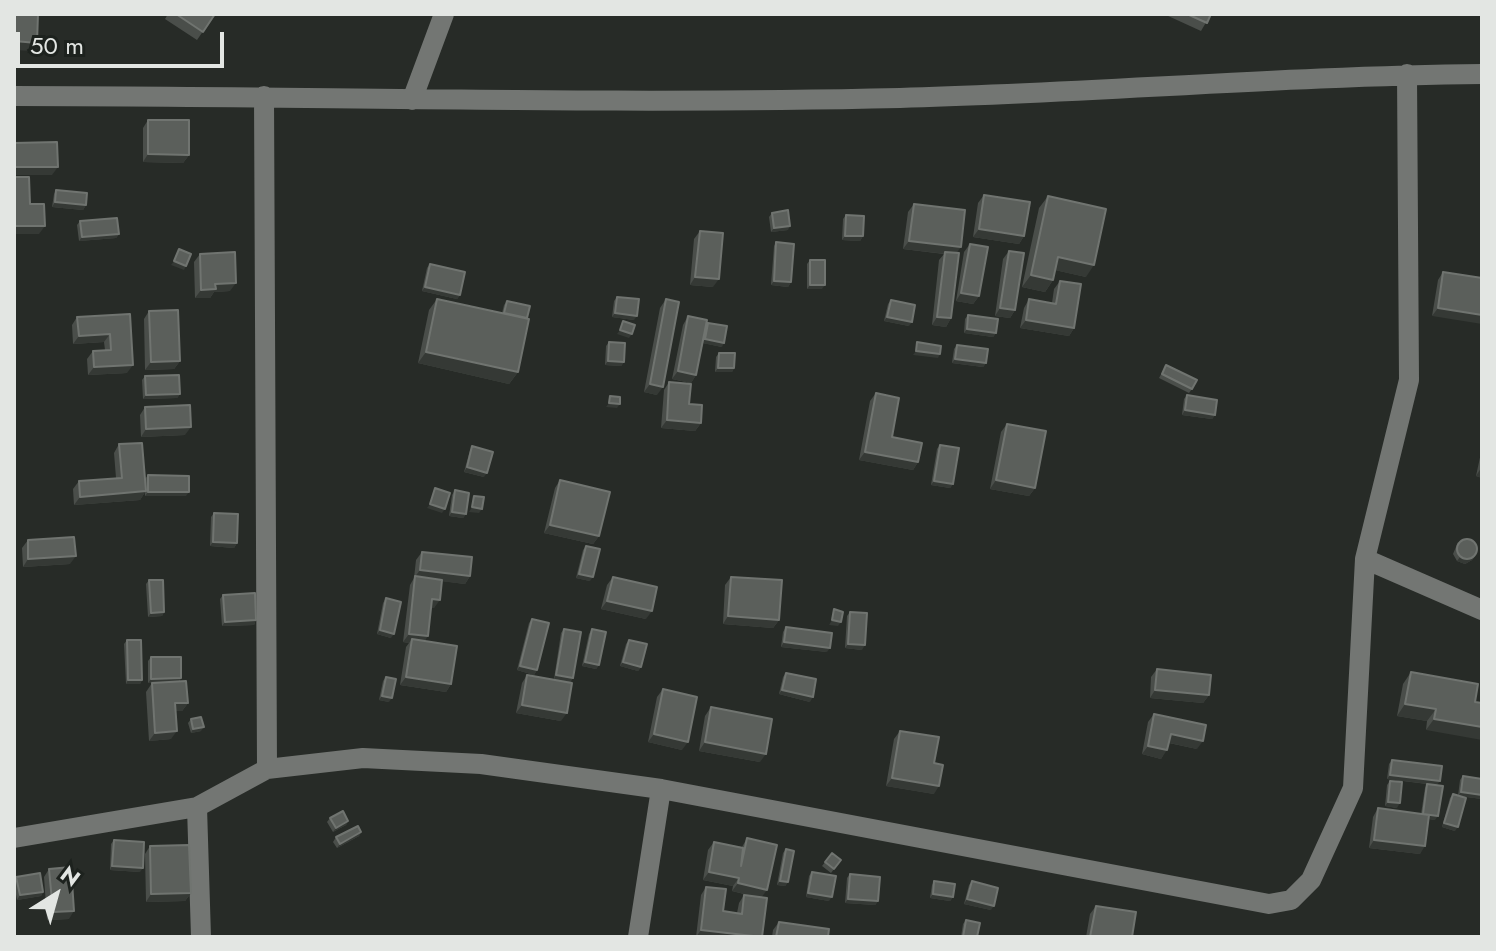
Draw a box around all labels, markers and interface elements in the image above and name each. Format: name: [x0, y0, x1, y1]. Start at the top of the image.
scale bar: [20, 16, 228, 66]
text: 50 m: [30, 28, 84, 63]
north arrow: [16, 855, 96, 935]
text: N: [54, 858, 87, 894]

